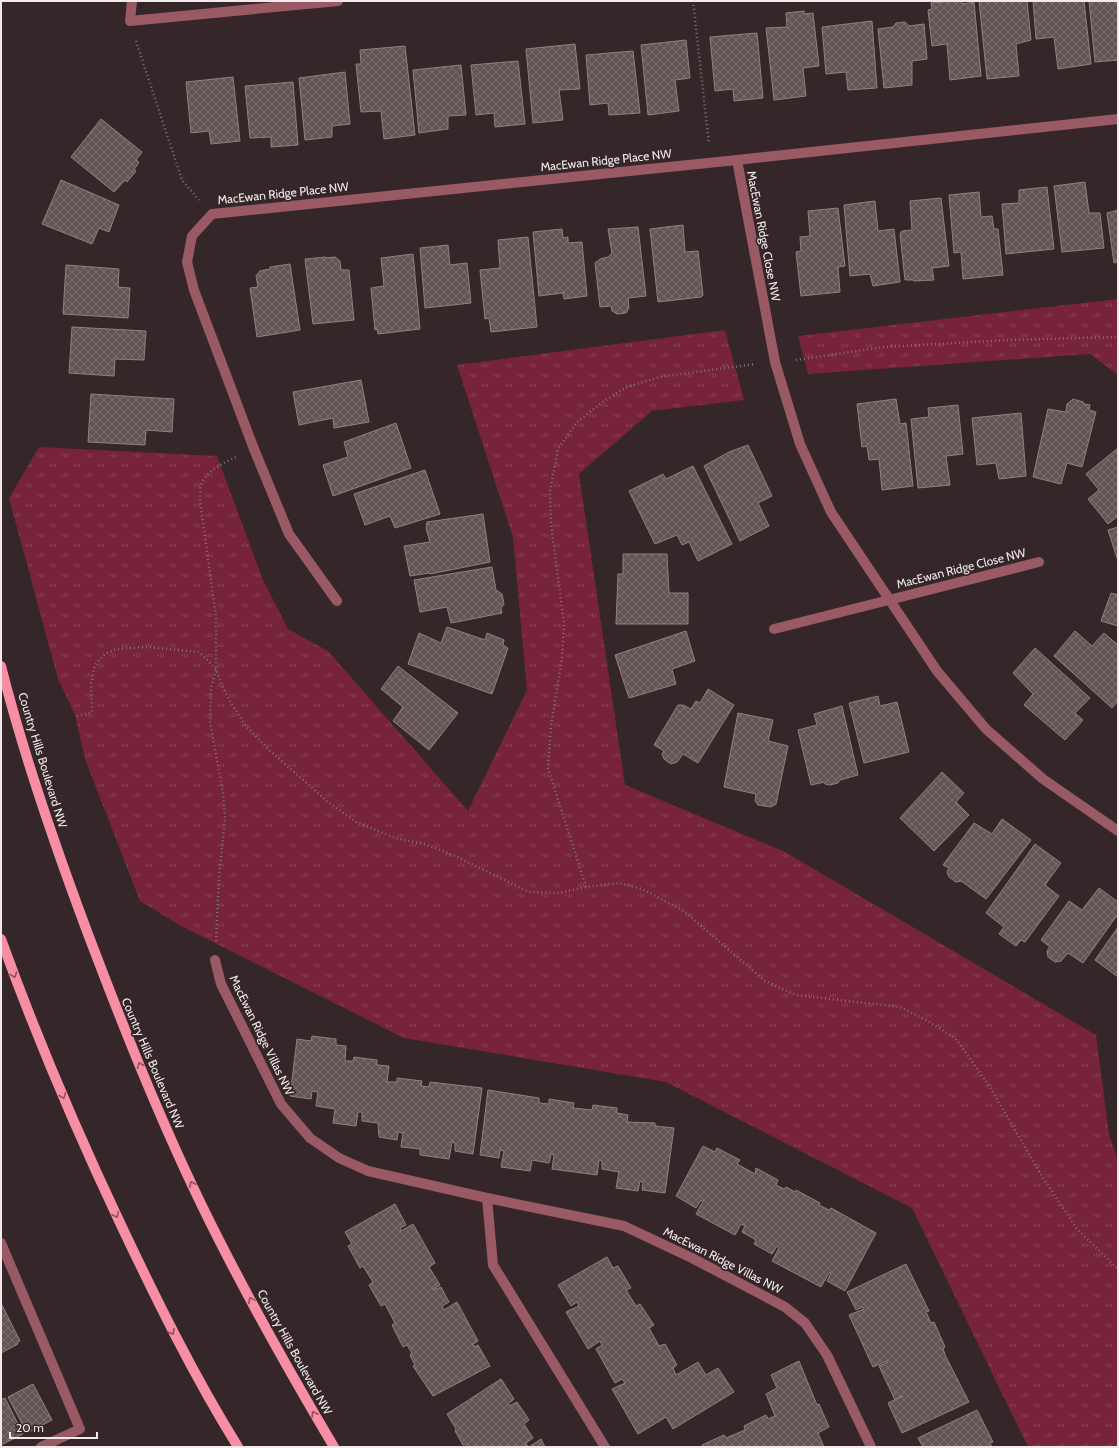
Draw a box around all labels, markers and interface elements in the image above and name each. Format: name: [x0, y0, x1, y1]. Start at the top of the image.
street label: MacEwan Ridge Place NW: [540, 146, 673, 174]
street label: MacEwan Ridge Close NW: [744, 169, 784, 303]
street label: MacEwan Ridge Place NW: [217, 179, 350, 207]
street label: MacEwan Ridge Close NW: [895, 545, 1028, 591]
street label: Country Hills Boulevard NW: [15, 690, 71, 830]
one-way arrow: [10, 972, 18, 979]
street label: MacEwan Ridge Villas NW: [226, 973, 298, 1098]
street label: Country Hills Boulevard NW: [119, 995, 188, 1131]
one-way arrow: [137, 1062, 145, 1069]
one-way arrow: [58, 1092, 66, 1099]
one-way arrow: [189, 1181, 197, 1188]
one-way arrow: [111, 1210, 119, 1218]
street label: MacEwan Ridge Villas NW: [661, 1223, 786, 1297]
street label: Country Hills Boulevard NW: [254, 1287, 336, 1418]
one-way arrow: [248, 1297, 255, 1304]
one-way arrow: [168, 1327, 175, 1335]
one-way arrow: [312, 1411, 319, 1418]
scale bar: [10, 1414, 97, 1440]
text: 20 m: [16, 1420, 44, 1435]

